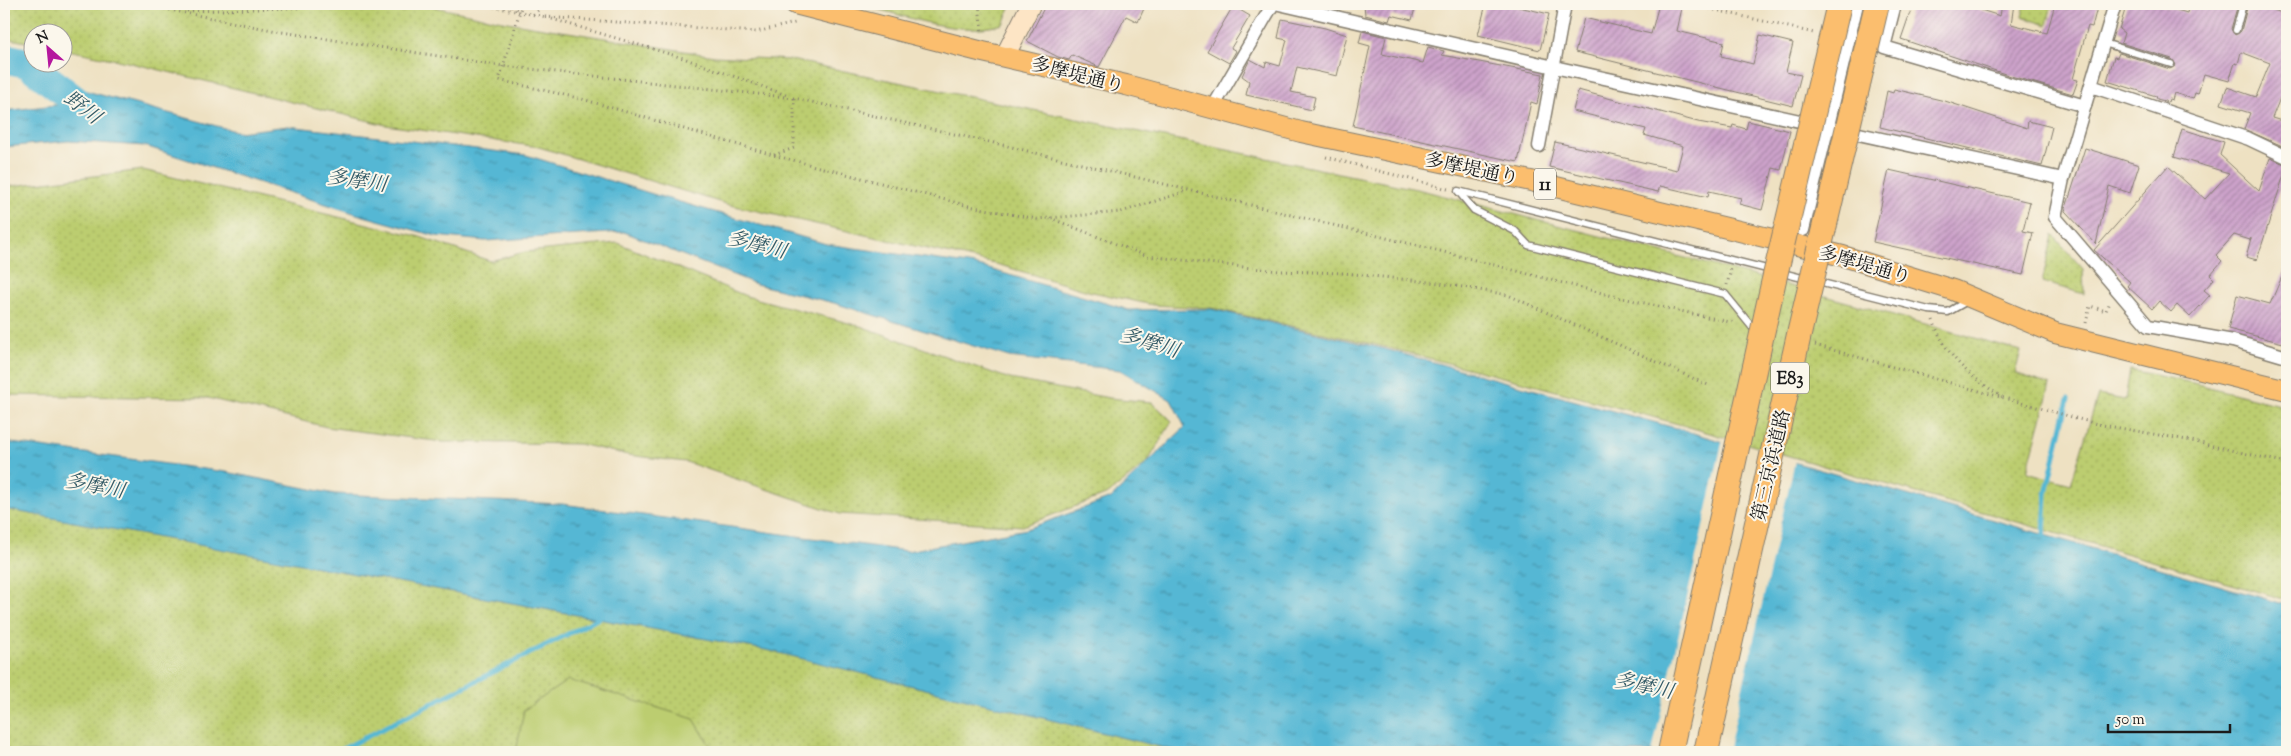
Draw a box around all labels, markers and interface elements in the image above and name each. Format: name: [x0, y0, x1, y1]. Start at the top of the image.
north arrow: [22, 22, 72, 72]
text: N: [33, 27, 53, 50]
street label: 多摩堤通り: [1028, 52, 1127, 101]
water label: 野川: [57, 85, 108, 134]
street label: 多摩堤通り: [1422, 147, 1521, 194]
water label: 多摩川: [325, 164, 390, 201]
road number: 11: [1534, 168, 1556, 200]
water label: 多摩川: [724, 225, 791, 268]
street label: 多摩堤通り: [1815, 240, 1914, 292]
water label: 多摩川: [1116, 322, 1184, 368]
road number: E83: [1771, 362, 1809, 393]
street label: 第三京浜道路: [1746, 407, 1798, 524]
water label: 多摩川: [62, 467, 129, 508]
water label: 多摩川: [1611, 667, 1678, 708]
scale bar: [2108, 701, 2231, 733]
text: 50 m: [2115, 710, 2145, 731]

